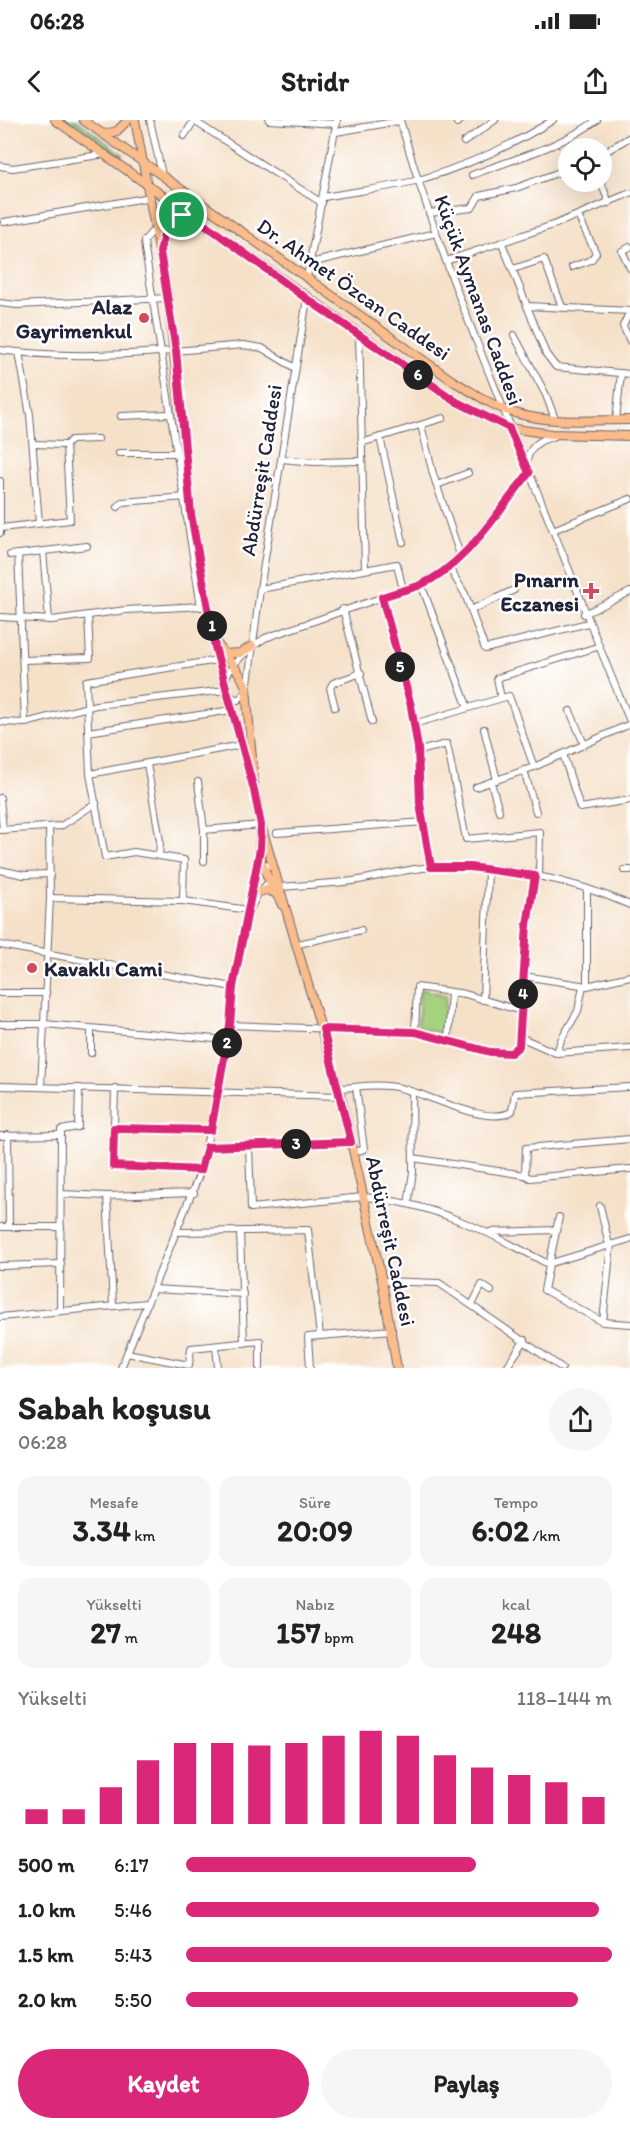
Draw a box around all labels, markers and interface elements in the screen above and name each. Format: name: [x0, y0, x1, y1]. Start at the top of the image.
text: 06:28: [30, 8, 84, 35]
icon: back: [18, 65, 51, 98]
text: Stridr: [281, 65, 349, 98]
icon: share: [579, 65, 612, 98]
map controls: [558, 138, 612, 192]
button: locate: [558, 138, 612, 192]
pin: [156, 189, 207, 240]
street label: Küçük Aymanas Caddesi: [429, 191, 529, 409]
icon: arrive: [165, 198, 198, 231]
street label: Dr. Ahmet Özcan Caddesi: [253, 213, 455, 365]
place label: Alaz Gayrimenkul: [16, 294, 133, 344]
marker: Alaz Gayrimenkul: [137, 311, 151, 325]
pin: 6: [403, 360, 433, 390]
text: 6: [414, 365, 422, 384]
street label: Abdürreşit Caddesi: [235, 382, 287, 558]
place label: Pınarın Eczanesi: [501, 567, 579, 616]
marker: Pınarın Eczanesi: [584, 584, 598, 598]
pin: 1: [197, 611, 227, 641]
text: 1: [208, 616, 216, 635]
pin: 5: [385, 652, 415, 682]
text: 5: [396, 657, 404, 676]
place label: Kavaklı Cami: [44, 956, 163, 981]
marker: Kavaklı Cami: [25, 961, 39, 975]
pin: 4: [508, 979, 538, 1009]
text: 4: [518, 984, 528, 1003]
pin: 2: [212, 1028, 242, 1058]
text: 2: [223, 1033, 231, 1052]
pin: 3: [281, 1129, 311, 1159]
text: 3: [292, 1134, 300, 1153]
street label: Abdürreşit Caddesi: [361, 1154, 421, 1328]
text: Sabah koşusu: [18, 1388, 211, 1427]
button: share: [549, 1388, 612, 1451]
text: 06:28: [18, 1430, 67, 1454]
text: Mesafe: [90, 1493, 138, 1512]
text: Süre: [299, 1493, 331, 1512]
text: Tempo: [494, 1493, 538, 1512]
text: 3.34: [73, 1512, 131, 1549]
text: 20:09: [277, 1512, 353, 1549]
text: 6:02: [472, 1512, 529, 1549]
text: km: [131, 1526, 155, 1545]
text: /km: [529, 1526, 560, 1545]
text: Yükselti: [86, 1595, 142, 1614]
text: Nabız: [296, 1595, 334, 1614]
text: kcal: [502, 1595, 530, 1614]
text: 27: [90, 1614, 121, 1651]
text: 157: [276, 1614, 321, 1651]
text: 248: [491, 1614, 541, 1651]
text: m: [121, 1628, 138, 1647]
text: bpm: [321, 1628, 354, 1647]
text: Yükselti: [18, 1686, 87, 1710]
text: 118–144 m: [517, 1686, 612, 1710]
text: 500 m: [18, 1853, 74, 1877]
text: 6:17: [114, 1853, 149, 1877]
text: 1.0 km: [18, 1898, 75, 1922]
text: 5:46: [114, 1898, 152, 1922]
text: 1.5 km: [18, 1943, 74, 1967]
text: 5:43: [114, 1943, 152, 1967]
text: 2.0 km: [18, 1988, 77, 2012]
text: 5:50: [114, 1988, 152, 2012]
button: Kaydet: [18, 2049, 309, 2118]
button: Paylaş: [321, 2049, 612, 2118]

